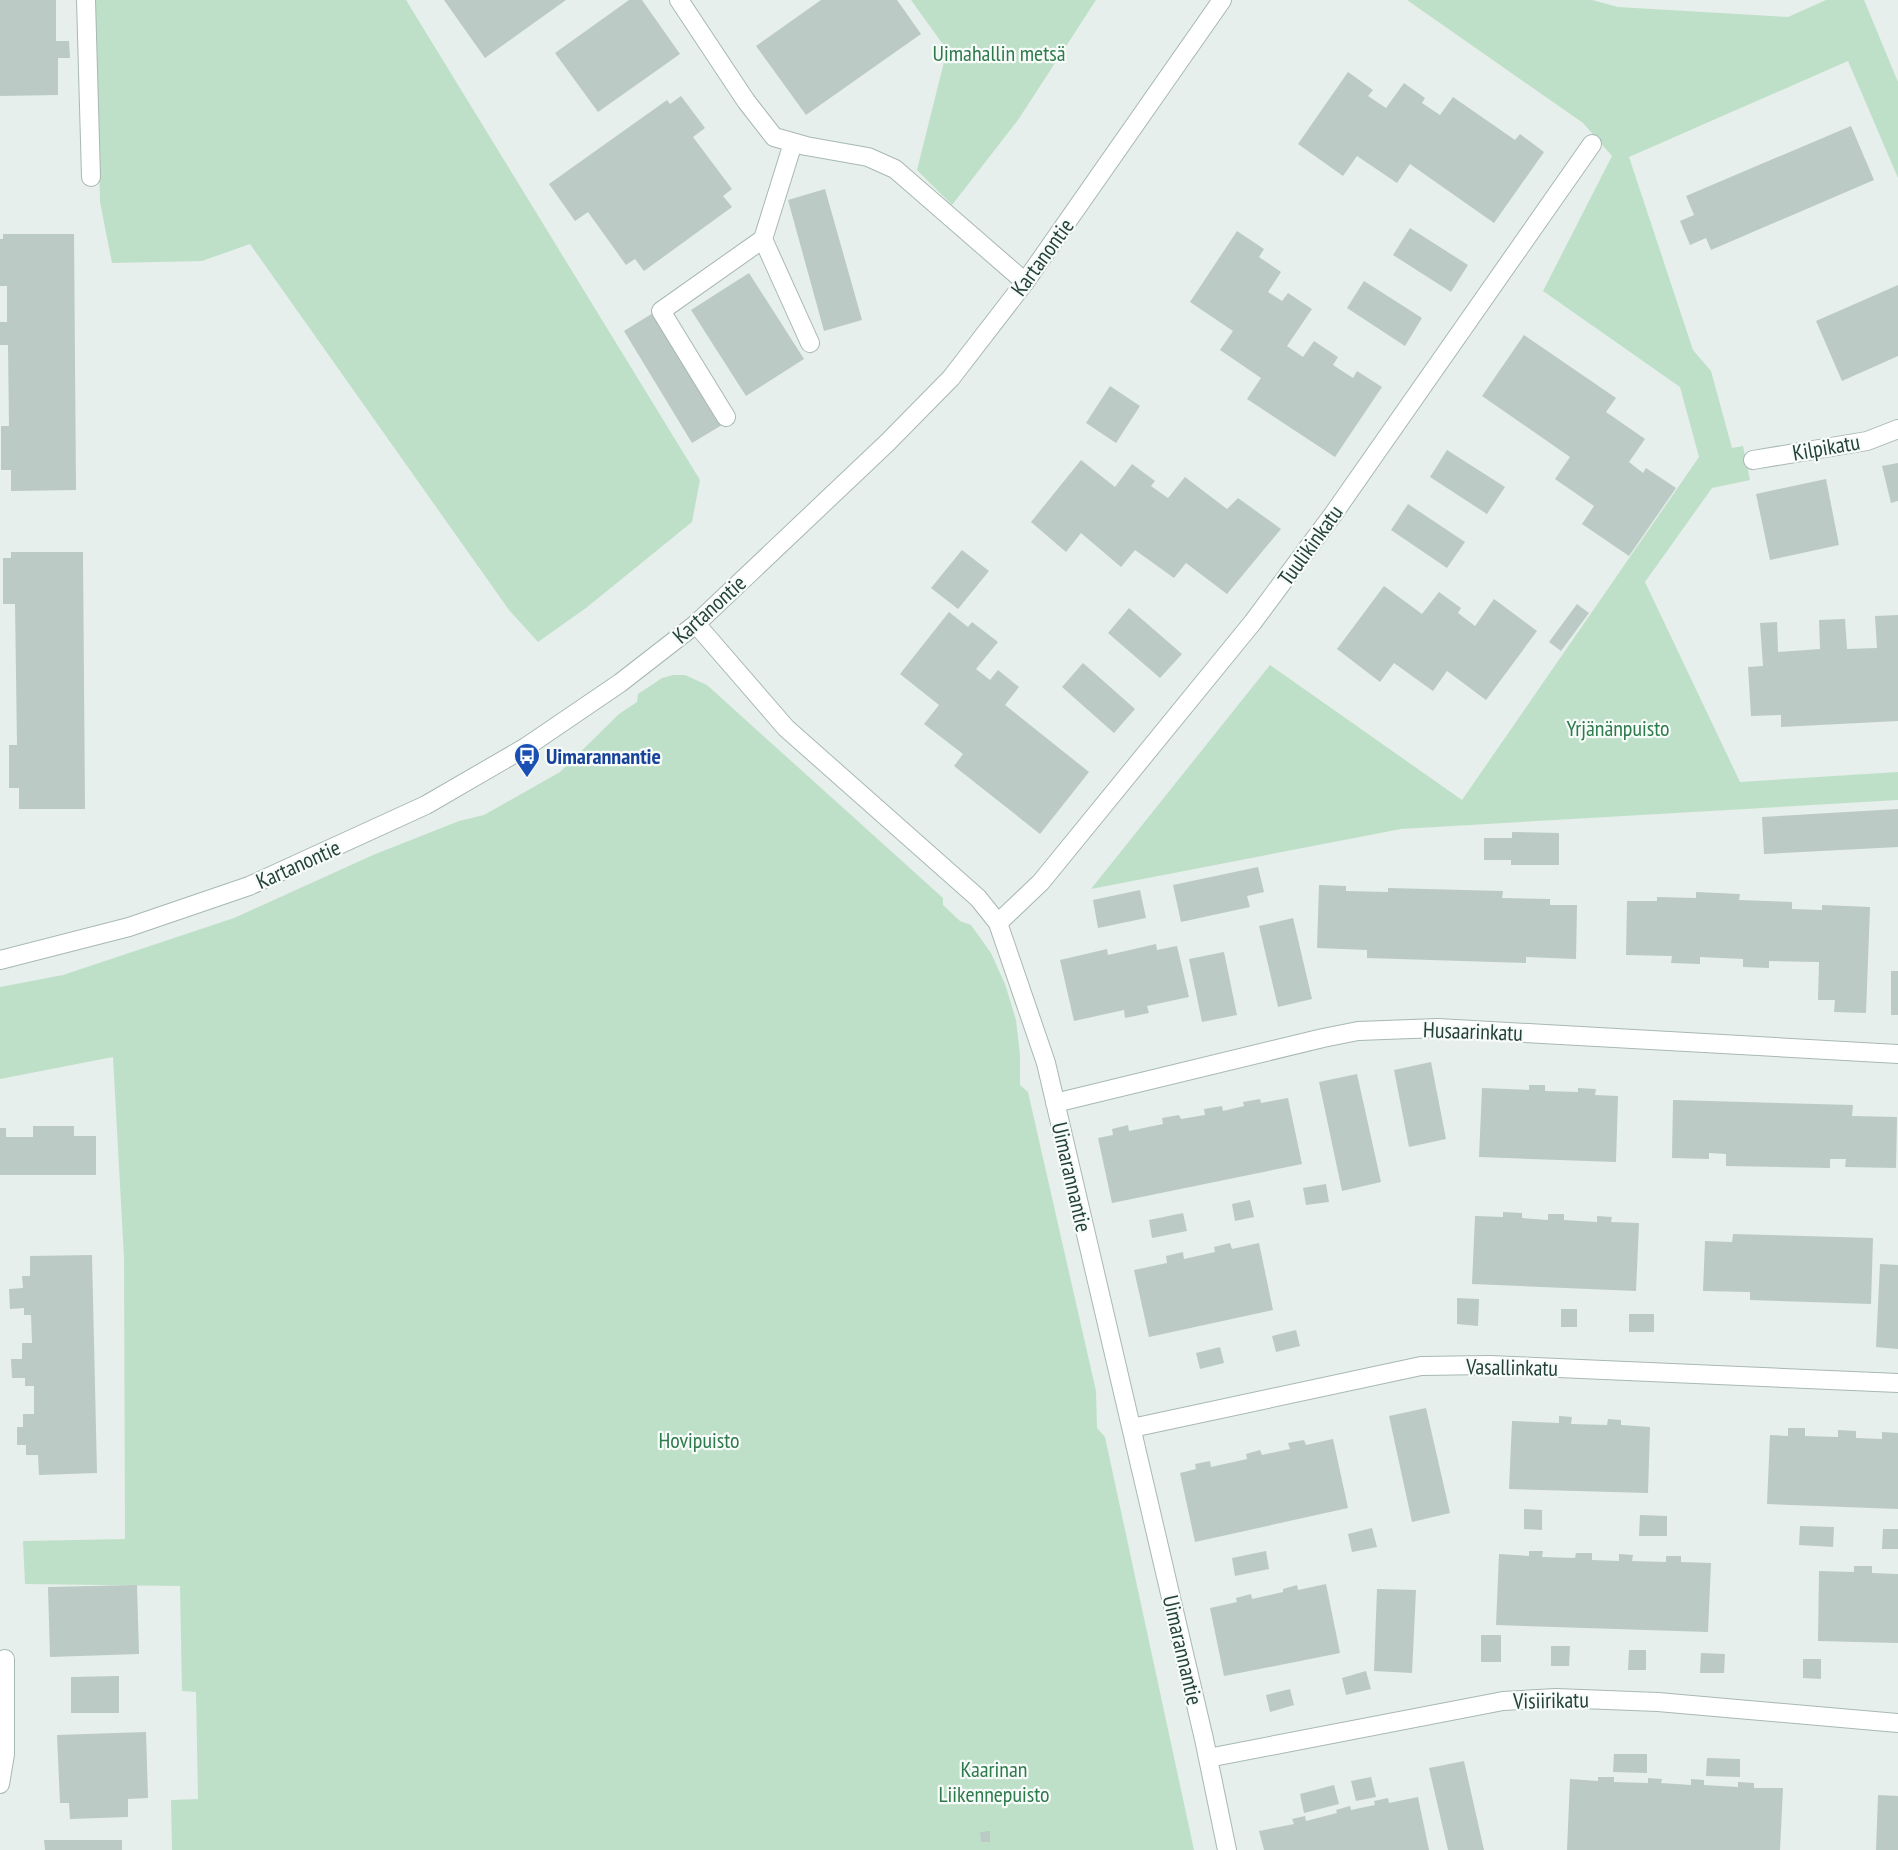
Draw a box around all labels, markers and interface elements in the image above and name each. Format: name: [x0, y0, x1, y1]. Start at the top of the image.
park label: Uimahallin metsä: [933, 39, 1065, 67]
street label: Kartanontie: [1004, 213, 1080, 301]
street label: Kilpikatu: [1790, 427, 1862, 467]
street label: Tuulikinkatu: [1271, 499, 1349, 591]
street label: Kartanontie: [666, 569, 752, 649]
park label: Yrjänänpuisto: [1566, 714, 1670, 742]
bus stop icon: Uimarannantie: [512, 741, 542, 779]
place label: Uimarannantie: [546, 742, 661, 770]
street label: Kartanontie: [252, 833, 344, 895]
street label: Husaarinkatu: [1423, 1015, 1523, 1047]
street label: Uimarannantie: [1046, 1119, 1098, 1235]
street label: Vasallinkatu: [1465, 1352, 1558, 1382]
park label: Hovipuisto: [658, 1426, 740, 1454]
street label: Uimarannantie: [1157, 1592, 1209, 1708]
street label: Visiirikatu: [1512, 1685, 1589, 1715]
park label: Kaarinan Liikennepuisto: [938, 1755, 1050, 1808]

